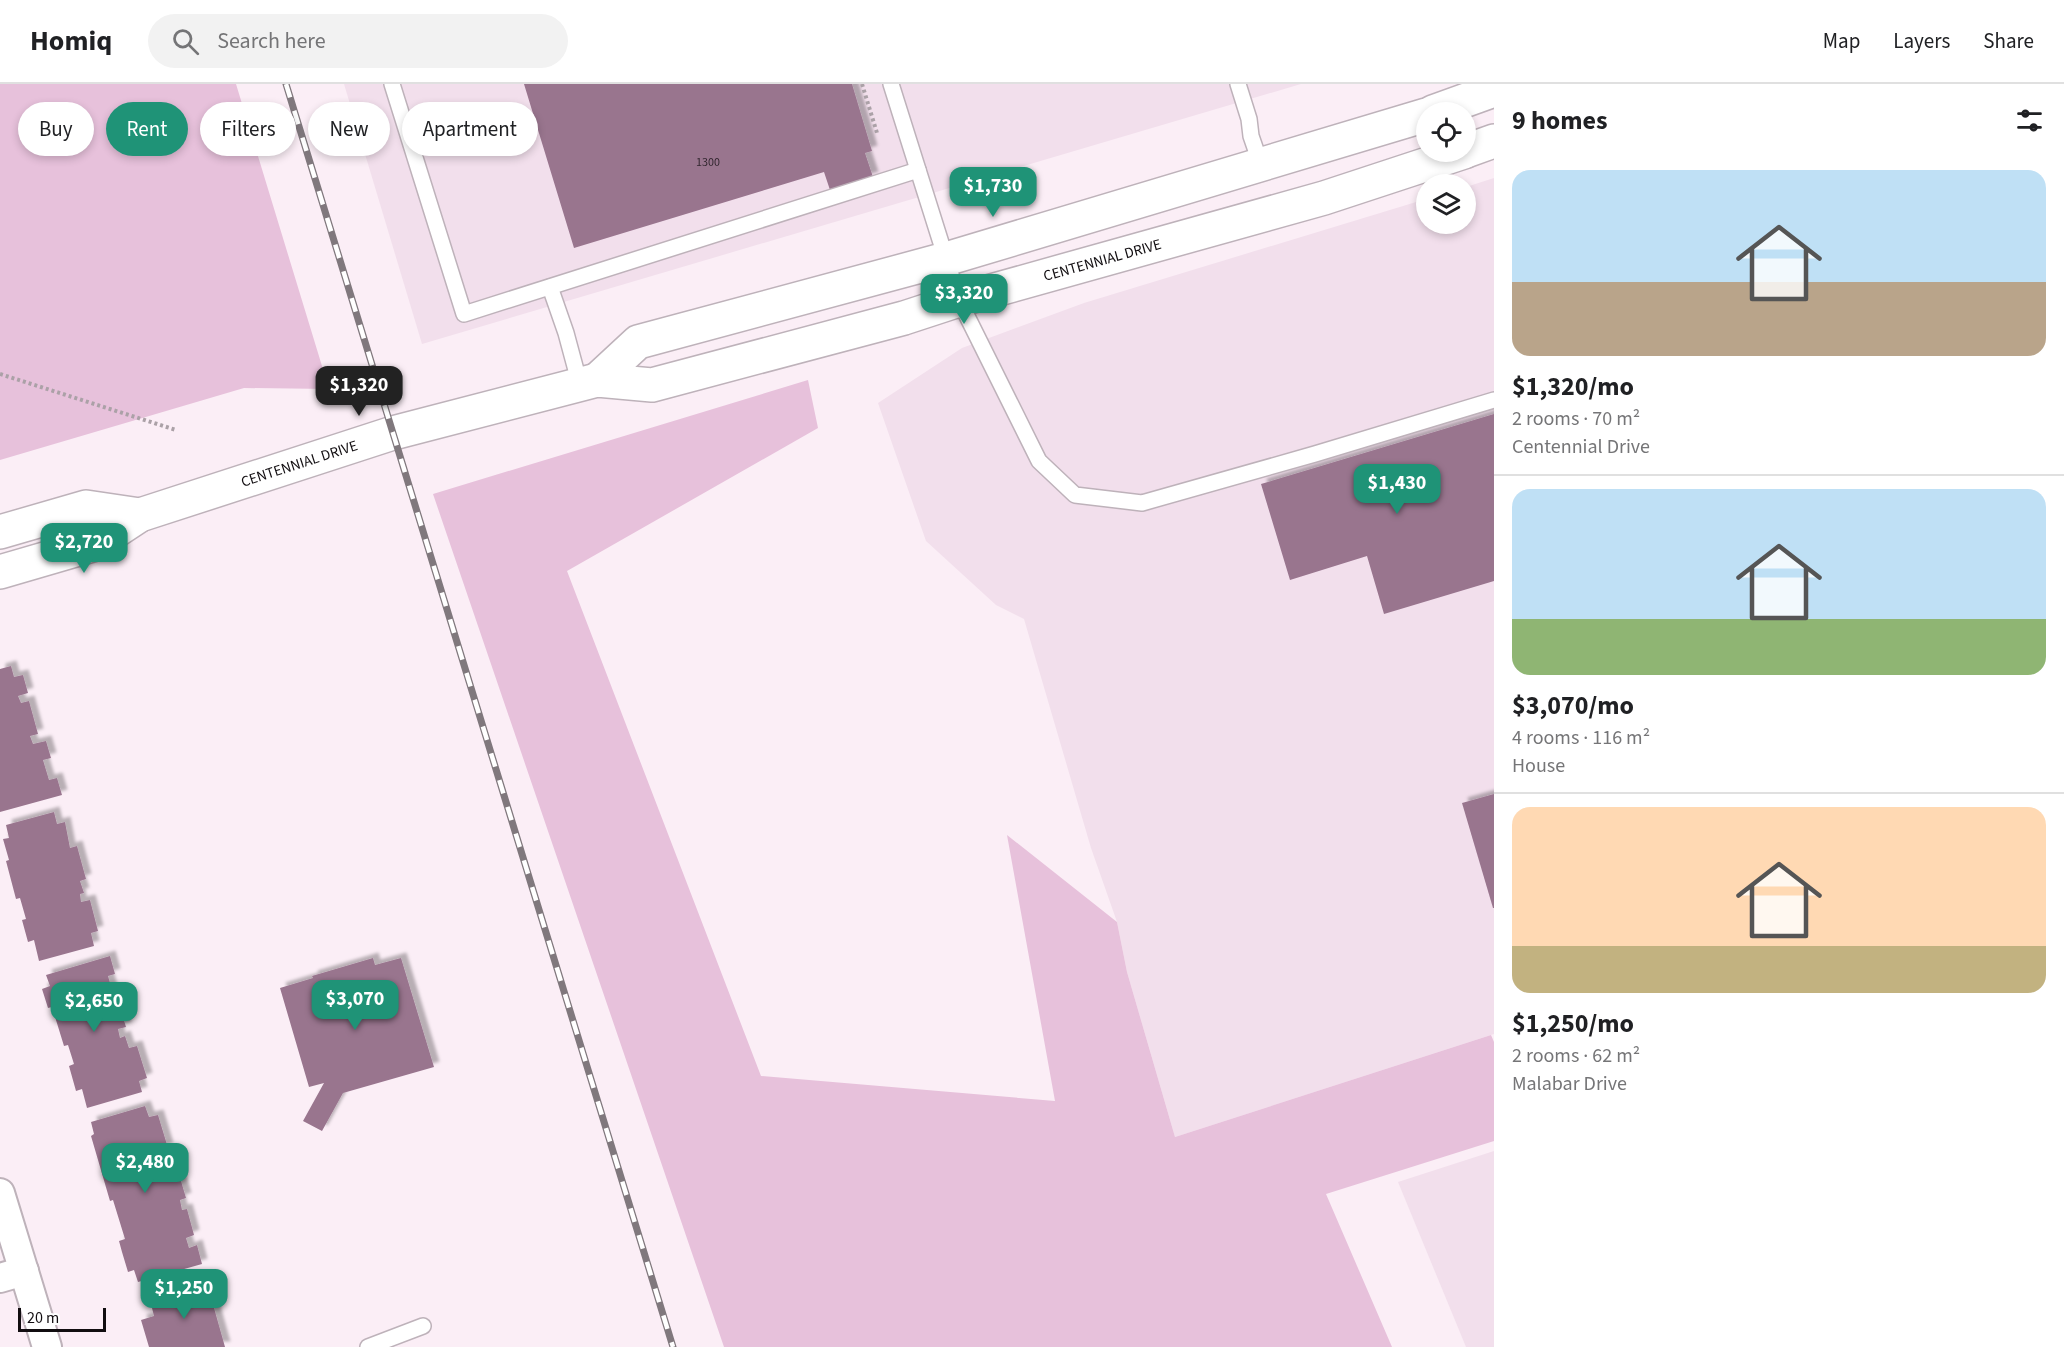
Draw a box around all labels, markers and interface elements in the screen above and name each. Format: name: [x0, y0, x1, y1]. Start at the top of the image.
search box: [148, 14, 568, 68]
text: Homiq: [30, 21, 112, 61]
icon: search: [169, 25, 202, 58]
text: Search here: [217, 25, 326, 57]
text: Map: [1823, 26, 1860, 56]
text: Layers: [1893, 26, 1950, 56]
text: Share: [1983, 26, 2034, 56]
chip: Buy: [18, 102, 94, 156]
chip: Rent: [106, 102, 188, 156]
chip: Filters: [200, 102, 296, 156]
chip: New: [308, 102, 390, 156]
chip: Apartment: [402, 102, 538, 156]
map controls: [1416, 102, 1476, 234]
button: locate: [1416, 102, 1476, 162]
text: 9 homes: [1512, 102, 1607, 139]
icon: filters: [2013, 104, 2046, 137]
house number: 1300: [696, 154, 720, 171]
pin: $1,730: [944, 167, 1042, 218]
text: $1,730: [964, 172, 1022, 200]
button: layers: [1416, 174, 1476, 234]
icon: home: [1725, 209, 1833, 317]
street label: CENTENNIAL DRIVE: [1041, 234, 1164, 287]
pin: $3,320: [915, 274, 1013, 325]
text: $3,320: [935, 279, 993, 307]
pin: $1,320: [310, 366, 408, 417]
text: $1,320/mo: [1512, 368, 1634, 405]
text: $1,320: [330, 371, 388, 399]
text: 2 rooms · 70 m²: [1512, 405, 1640, 433]
text: Centennial Drive: [1512, 433, 1650, 461]
street label: CENTENNIAL DRIVE: [238, 435, 360, 493]
pin: $1,430: [1348, 464, 1446, 515]
text: $1,430: [1368, 469, 1426, 497]
pin: $2,720: [35, 523, 133, 574]
text: $2,720: [55, 528, 113, 556]
icon: home: [1725, 528, 1833, 636]
text: $3,070/mo: [1512, 687, 1634, 724]
text: 4 rooms · 116 m²: [1512, 724, 1650, 752]
text: House: [1512, 752, 1565, 780]
icon: home: [1725, 846, 1833, 954]
pin: $3,070: [306, 980, 404, 1031]
pin: $2,650: [45, 982, 143, 1033]
text: $3,070: [326, 985, 384, 1013]
text: $2,650: [65, 987, 123, 1015]
text: $1,250/mo: [1512, 1005, 1634, 1042]
text: 2 rooms · 62 m²: [1512, 1042, 1640, 1070]
text: Malabar Drive: [1512, 1070, 1627, 1098]
pin: $2,480: [96, 1143, 194, 1194]
text: $2,480: [116, 1148, 174, 1176]
pin: $1,250: [135, 1269, 233, 1320]
text: $1,250: [155, 1274, 213, 1302]
scale bar: [18, 1305, 106, 1332]
text: 20 m: [27, 1307, 59, 1329]

